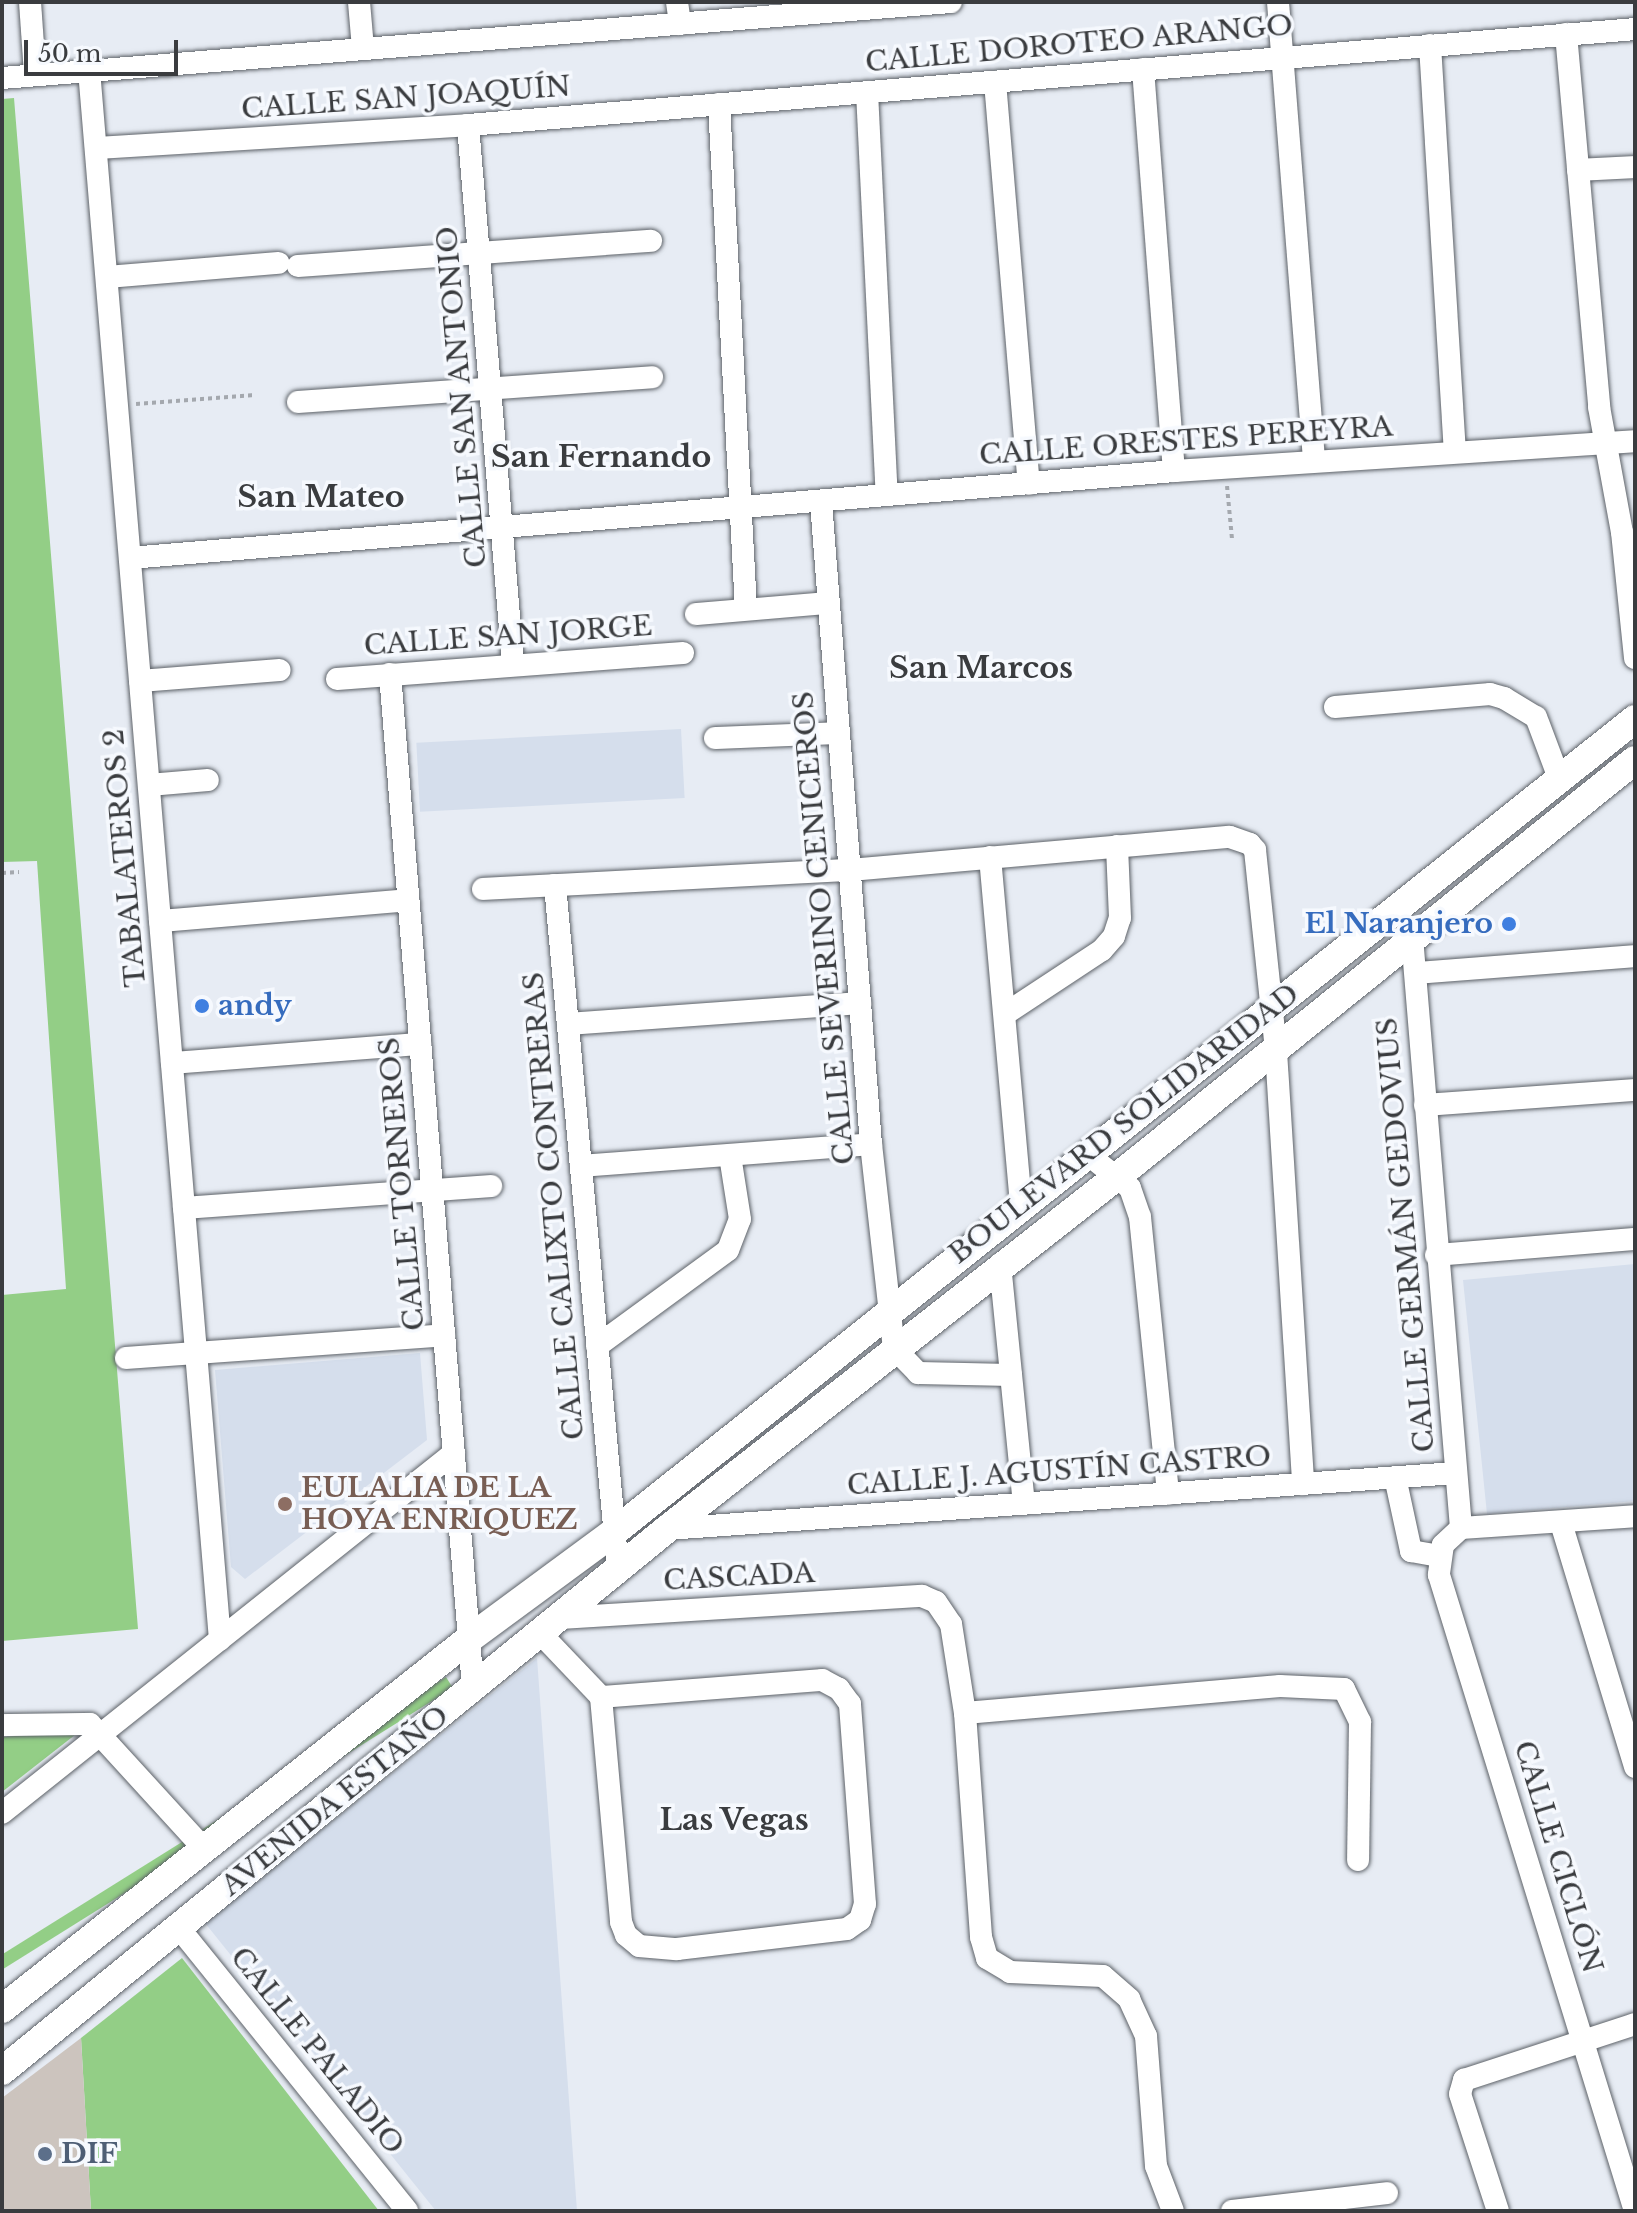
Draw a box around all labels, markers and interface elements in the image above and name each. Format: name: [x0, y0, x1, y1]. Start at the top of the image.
street label: CALLE DOROTEO ARANGO: [863, 9, 1295, 79]
scale bar: [28, 24, 182, 74]
text: 50 m: [38, 39, 101, 68]
street label: CALLE SAN JOAQUÍN: [240, 70, 572, 126]
street label: CALLE SAN ANTONIO: [430, 224, 494, 570]
street label: CALLE ORESTES PEREYRA: [978, 410, 1394, 472]
district label: San Fernando: [491, 439, 711, 475]
district label: San Mateo: [237, 479, 405, 515]
street label: CALLE SAN JORGE: [363, 609, 653, 663]
district label: San Marcos: [889, 650, 1073, 686]
street label: CALLE SEVERINO CENICEROS: [787, 690, 861, 1166]
street label: TABALATEROS 2: [97, 728, 153, 988]
place label: El Naranjero: [1304, 907, 1493, 941]
marker: El Naranjero: [1500, 915, 1518, 933]
street label: CALLE CALIXTO CONTRERAS: [517, 971, 591, 1441]
street label: BOULEVARD SOLIDARIDAD: [942, 977, 1306, 1271]
place label: andy: [218, 989, 292, 1023]
marker: andy: [193, 997, 211, 1015]
street label: CALLE GERMÁN GEDOVIUS: [1370, 1016, 1442, 1454]
street label: CALLE TORNEROS: [372, 1035, 432, 1333]
street label: CALLE J. AGUSTÍN CASTRO: [845, 1439, 1273, 1503]
place label: EULALIA DE LA HOYA ENRIQUEZ: [301, 1471, 579, 1537]
marker: EULALIA DE LA HOYA ENRIQUEZ: [276, 1495, 294, 1513]
street label: CASCADA: [662, 1556, 816, 1598]
street label: AVENIDA ESTAÑO: [214, 1699, 456, 1903]
street label: CALLE CICLÓN: [1507, 1737, 1609, 1977]
district label: Las Vegas: [659, 1802, 809, 1838]
street label: CALLE PALADIO: [223, 1941, 411, 2161]
place label: DIF: [61, 2137, 118, 2171]
marker: DIF: [36, 2145, 54, 2163]

